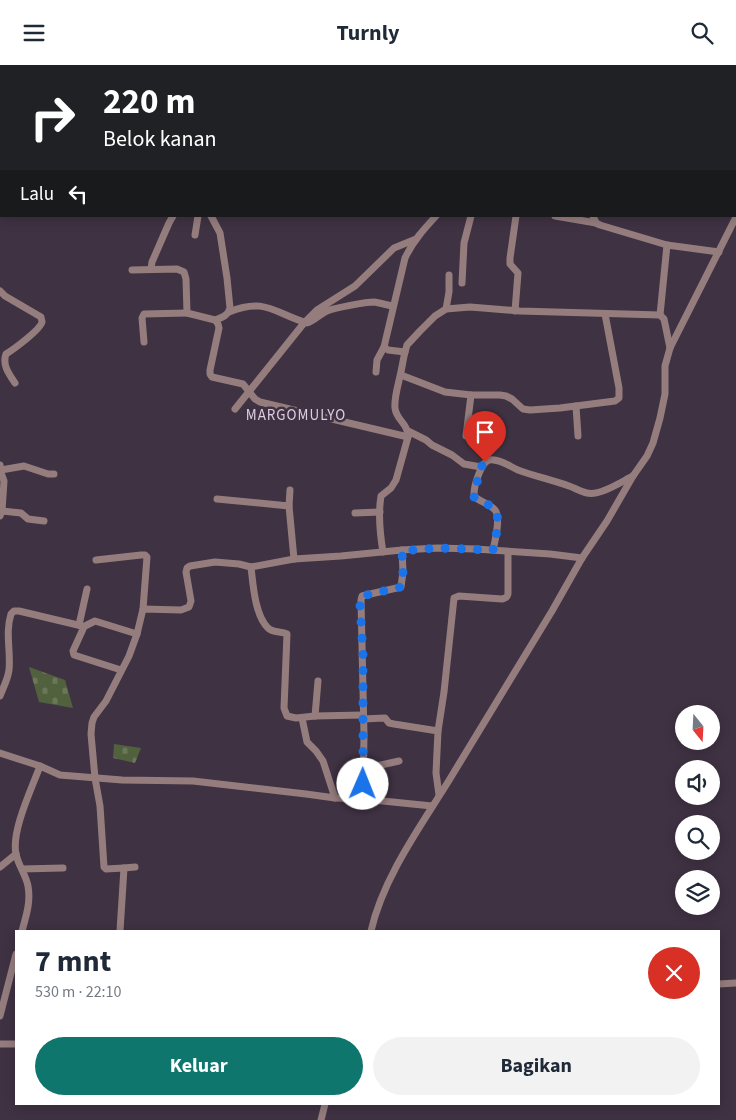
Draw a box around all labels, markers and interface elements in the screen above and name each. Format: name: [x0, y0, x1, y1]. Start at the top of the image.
text: Turnly: [337, 17, 399, 49]
icon: menu: [20, 19, 48, 47]
icon: search: [688, 19, 716, 47]
text: 220 m: [103, 77, 195, 127]
icon: right: [20, 85, 85, 150]
text: Belok kanan: [103, 123, 217, 155]
icon: left: [64, 180, 92, 208]
text: Lalu: [20, 181, 54, 208]
district label: MARGOMULYO: [246, 405, 346, 426]
pin: [464, 411, 506, 462]
icon: arrive: [471, 418, 499, 446]
north arrow: [675, 705, 720, 750]
map controls: [675, 705, 720, 915]
position arrow: [336, 757, 388, 809]
button: sound: [675, 760, 720, 805]
button: search: [675, 815, 720, 860]
button: layers: [675, 870, 720, 915]
text: 7 mnt: [35, 940, 111, 983]
button: close: [648, 947, 700, 999]
text: 530 m · 22:10: [35, 981, 122, 1003]
button: Keluar: [35, 1037, 363, 1095]
button: Bagikan: [373, 1037, 700, 1095]

